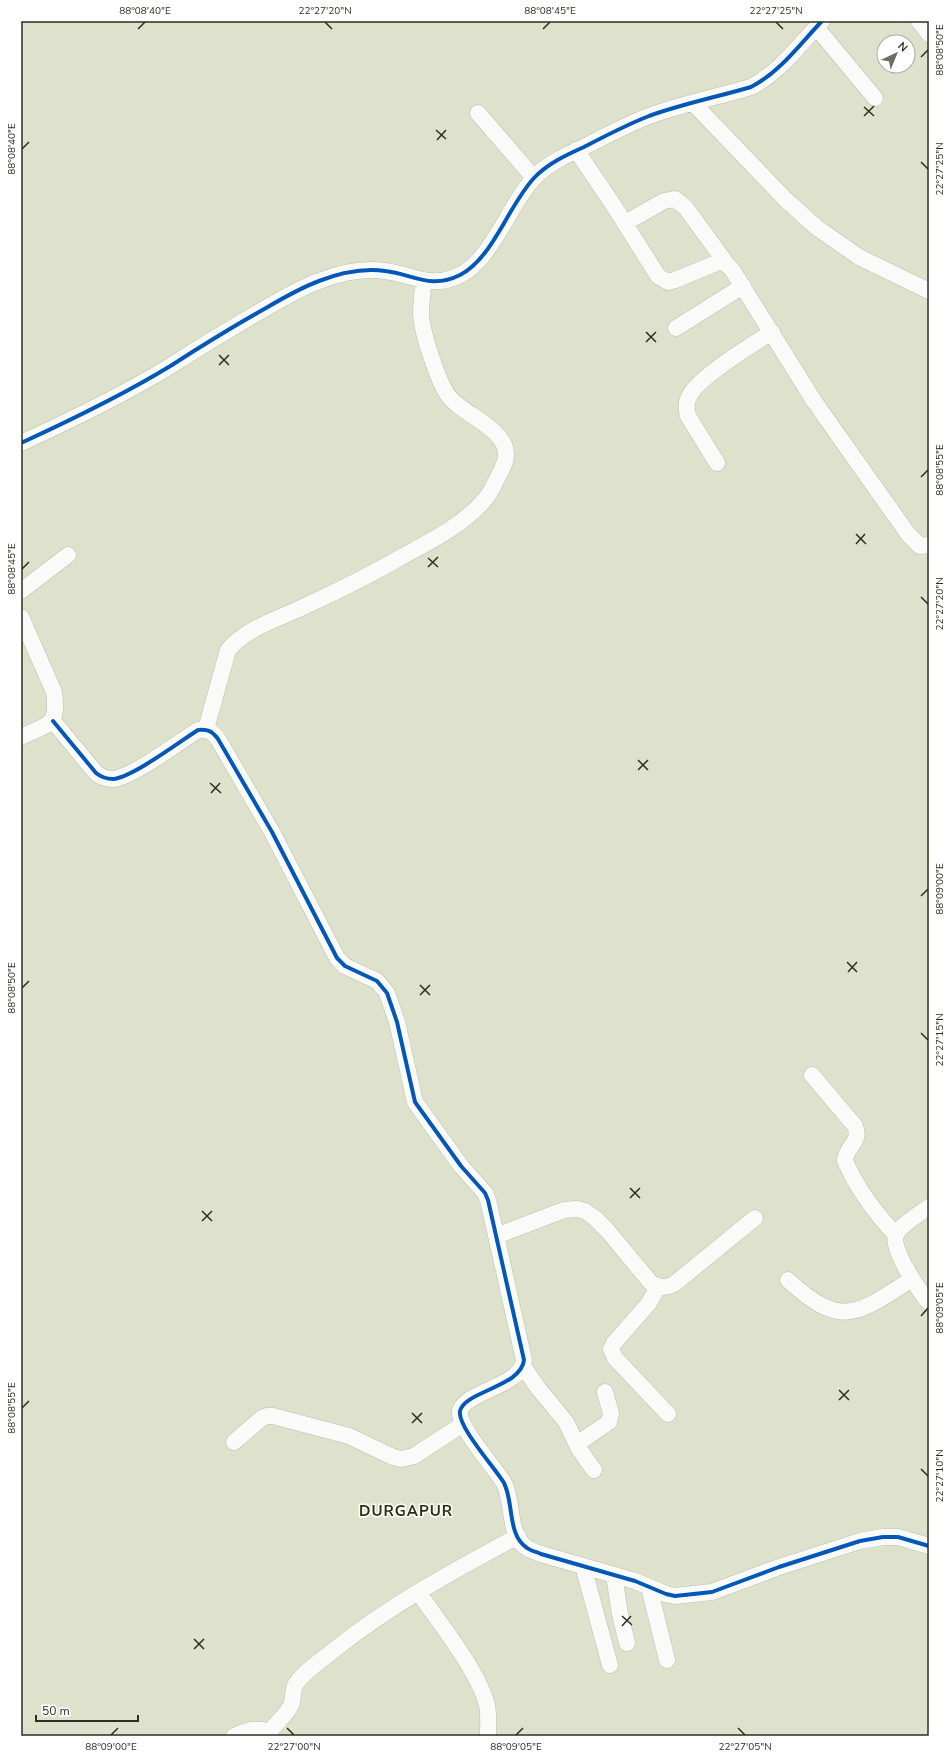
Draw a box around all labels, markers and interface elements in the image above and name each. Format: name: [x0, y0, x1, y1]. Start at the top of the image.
text: 88°08'40"E: [119, 4, 171, 18]
text: 22°27'20"N: [298, 4, 352, 18]
text: 88°08'45"E: [524, 4, 576, 18]
text: 22°27'25"N: [749, 4, 803, 18]
text: 88°08'50"E: [933, 24, 947, 76]
north arrow: [876, 34, 916, 74]
text: N: [894, 39, 911, 55]
text: 88°08'40"E: [5, 123, 19, 175]
text: 22°27'25"N: [933, 142, 947, 196]
text: 88°08'55"E: [933, 444, 947, 496]
text: 88°08'45"E: [5, 543, 19, 595]
text: 22°27'20"N: [933, 577, 947, 631]
text: 88°09'00"E: [933, 863, 947, 915]
text: 88°08'50"E: [5, 962, 19, 1014]
text: 22°27'15"N: [933, 1013, 947, 1067]
text: 88°09'05"E: [933, 1282, 947, 1334]
text: 88°08'55"E: [5, 1382, 19, 1434]
text: 22°27'10"N: [933, 1449, 947, 1503]
district label: DURGAPUR: [359, 1501, 453, 1521]
scale bar: [36, 1697, 138, 1723]
text: 50 m: [42, 1703, 70, 1719]
text: 88°09'00"E: [85, 1740, 137, 1754]
text: 22°27'00"N: [267, 1740, 321, 1754]
text: 88°09'05"E: [490, 1740, 542, 1754]
text: 22°27'05"N: [718, 1740, 772, 1754]

